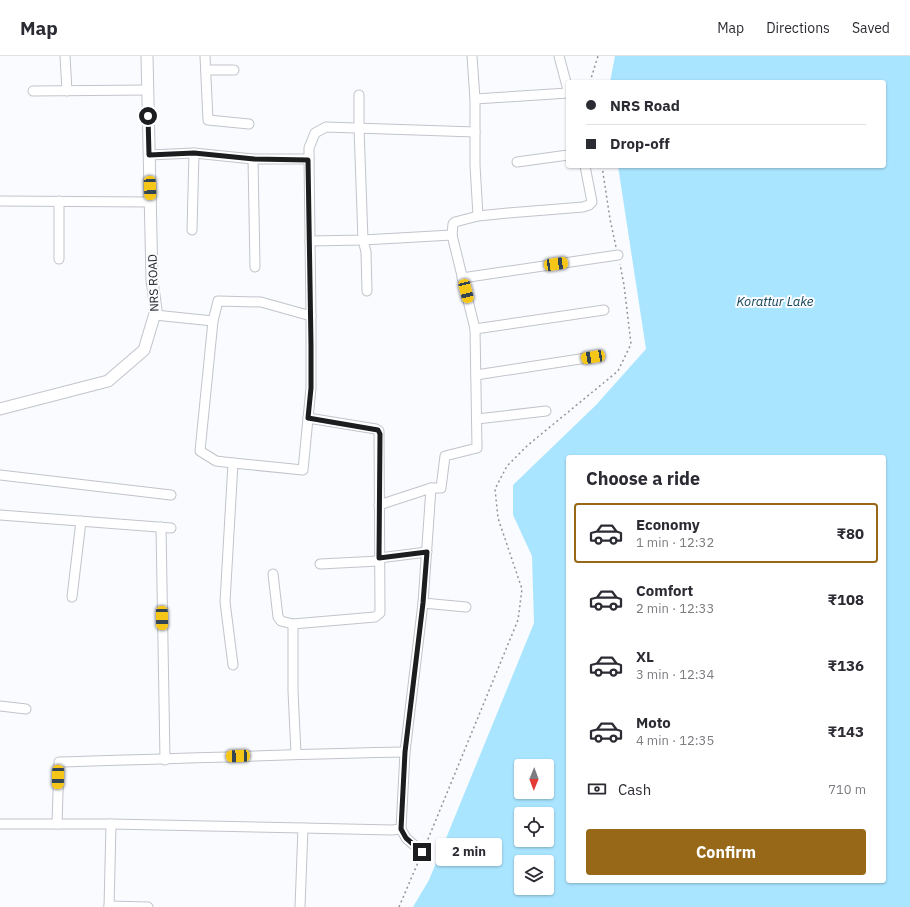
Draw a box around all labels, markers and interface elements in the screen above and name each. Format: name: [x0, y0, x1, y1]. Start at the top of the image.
text: Map: [20, 16, 58, 40]
text: Map: [717, 19, 744, 37]
text: Directions: [766, 19, 830, 37]
text: Saved: [852, 19, 890, 37]
text: NRS Road: [610, 96, 680, 115]
route start: [139, 107, 157, 125]
text: Drop-off: [610, 134, 670, 153]
car: [144, 176, 156, 200]
street label: NRS ROAD: [144, 254, 162, 312]
car: [543, 256, 569, 272]
car: [457, 278, 475, 304]
water label: Korattur Lake: [737, 293, 814, 310]
car: [580, 349, 606, 365]
text: Choose a ride: [586, 467, 700, 490]
icon: car: [588, 515, 624, 551]
text: Economy: [636, 515, 700, 534]
text: ₹80: [837, 524, 864, 543]
text: 1 min · 12:32: [636, 534, 714, 551]
icon: car: [588, 581, 624, 617]
text: Comfort: [636, 581, 693, 600]
text: ₹108: [828, 590, 864, 609]
text: 2 min · 12:33: [636, 600, 714, 617]
car: [156, 606, 168, 630]
icon: car: [588, 647, 624, 683]
text: XL: [636, 647, 654, 666]
text: ₹136: [828, 656, 864, 675]
text: 3 min · 12:34: [636, 666, 714, 683]
icon: car: [588, 713, 624, 749]
text: Moto: [636, 713, 671, 732]
text: ₹143: [828, 722, 864, 741]
text: 4 min · 12:35: [636, 732, 714, 749]
car: [226, 750, 250, 762]
north arrow: [514, 759, 554, 799]
map controls: [514, 759, 554, 895]
car: [52, 765, 64, 789]
icon: cash: [586, 778, 608, 800]
text: Cash: [618, 780, 651, 799]
text: 710 m: [828, 781, 866, 798]
button: locate: [514, 807, 554, 847]
button: Confirm: [586, 829, 866, 875]
callout: 2 min: [436, 838, 502, 866]
route end: [413, 843, 431, 861]
text: 2 min: [452, 843, 486, 860]
button: layers: [514, 855, 554, 895]

